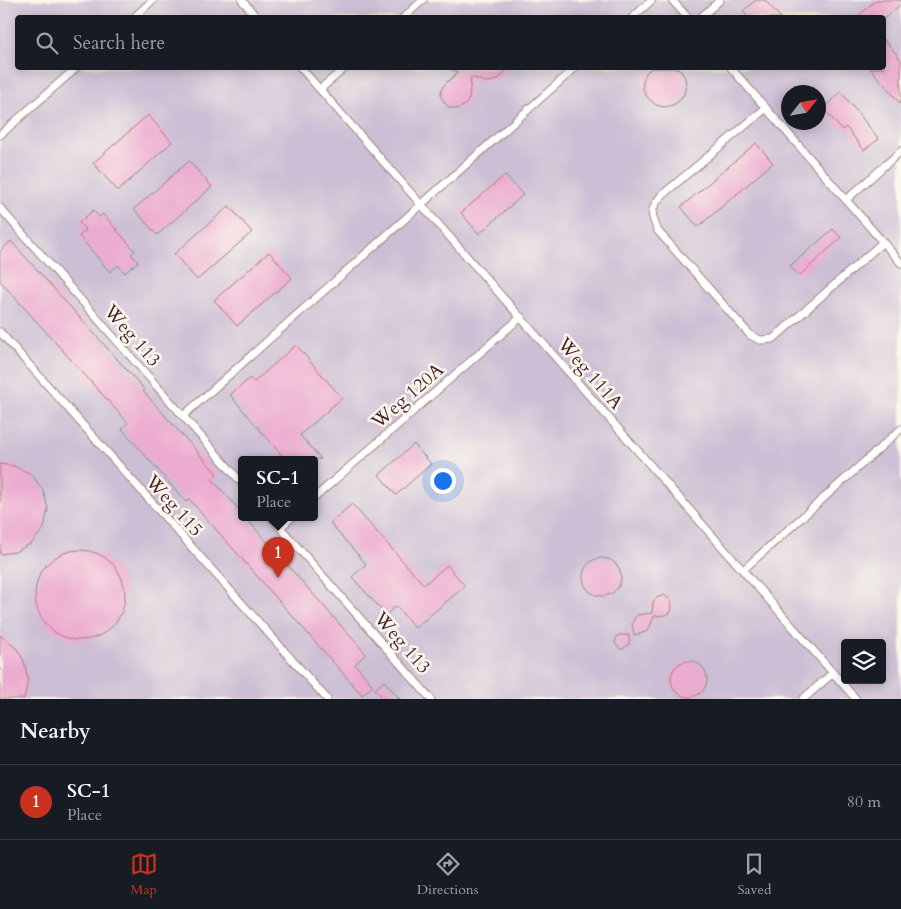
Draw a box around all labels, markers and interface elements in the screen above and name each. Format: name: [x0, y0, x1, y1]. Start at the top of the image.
search box: [15, 15, 886, 70]
icon: search: [33, 29, 61, 57]
text: Search here: [73, 30, 165, 56]
north arrow: [781, 85, 826, 130]
street label: Weg 113: [97, 298, 167, 372]
street label: Weg 111A: [551, 331, 629, 416]
street label: Weg 120A: [365, 357, 450, 435]
popup: [238, 456, 318, 521]
text: SC-1: [256, 465, 300, 491]
your location: [430, 468, 456, 494]
street label: Weg 115: [139, 469, 209, 542]
text: Place: [256, 491, 291, 513]
pin: 1: [262, 537, 294, 578]
street label: Weg 113: [367, 605, 437, 679]
map controls: [841, 639, 886, 684]
button: layers: [841, 639, 886, 684]
text: Nearby: [20, 717, 91, 746]
text: SC-1: [67, 778, 111, 804]
text: 1: [32, 791, 40, 813]
text: 80 m: [847, 791, 881, 813]
text: Place: [67, 804, 102, 826]
tab: Map: [130, 850, 158, 899]
tab: Directions: [417, 850, 478, 899]
tab: Saved: [737, 850, 771, 899]

